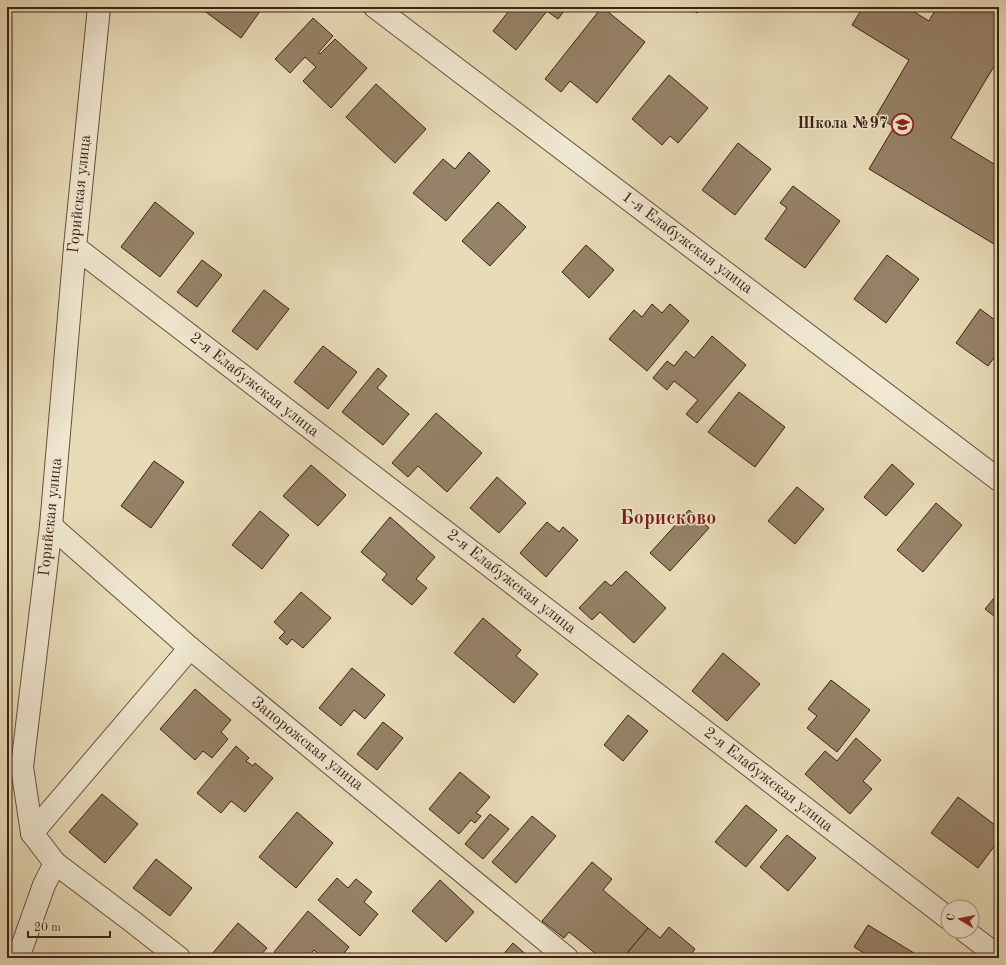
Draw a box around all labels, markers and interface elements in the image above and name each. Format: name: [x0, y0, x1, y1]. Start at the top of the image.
school or university icon: Школа №97: [890, 111, 916, 137]
place label: Школа №97: [797, 116, 888, 132]
street label: Горийская улица: [66, 134, 94, 254]
street label: 1-я Елабужская улица: [619, 189, 755, 297]
street label: 2-я Елабужская улица: [186, 330, 322, 440]
street label: Горийская улица: [37, 457, 65, 577]
district label: Борисково: [620, 509, 716, 529]
street label: 2-я Елабужская улица: [443, 527, 579, 637]
street label: Запорожская улица: [248, 694, 366, 794]
street label: 2-я Елабужская улица: [700, 725, 836, 835]
north arrow: [940, 899, 980, 939]
scale bar: [28, 913, 110, 939]
text: С: [946, 913, 958, 922]
text: 20 m: [34, 922, 61, 934]

